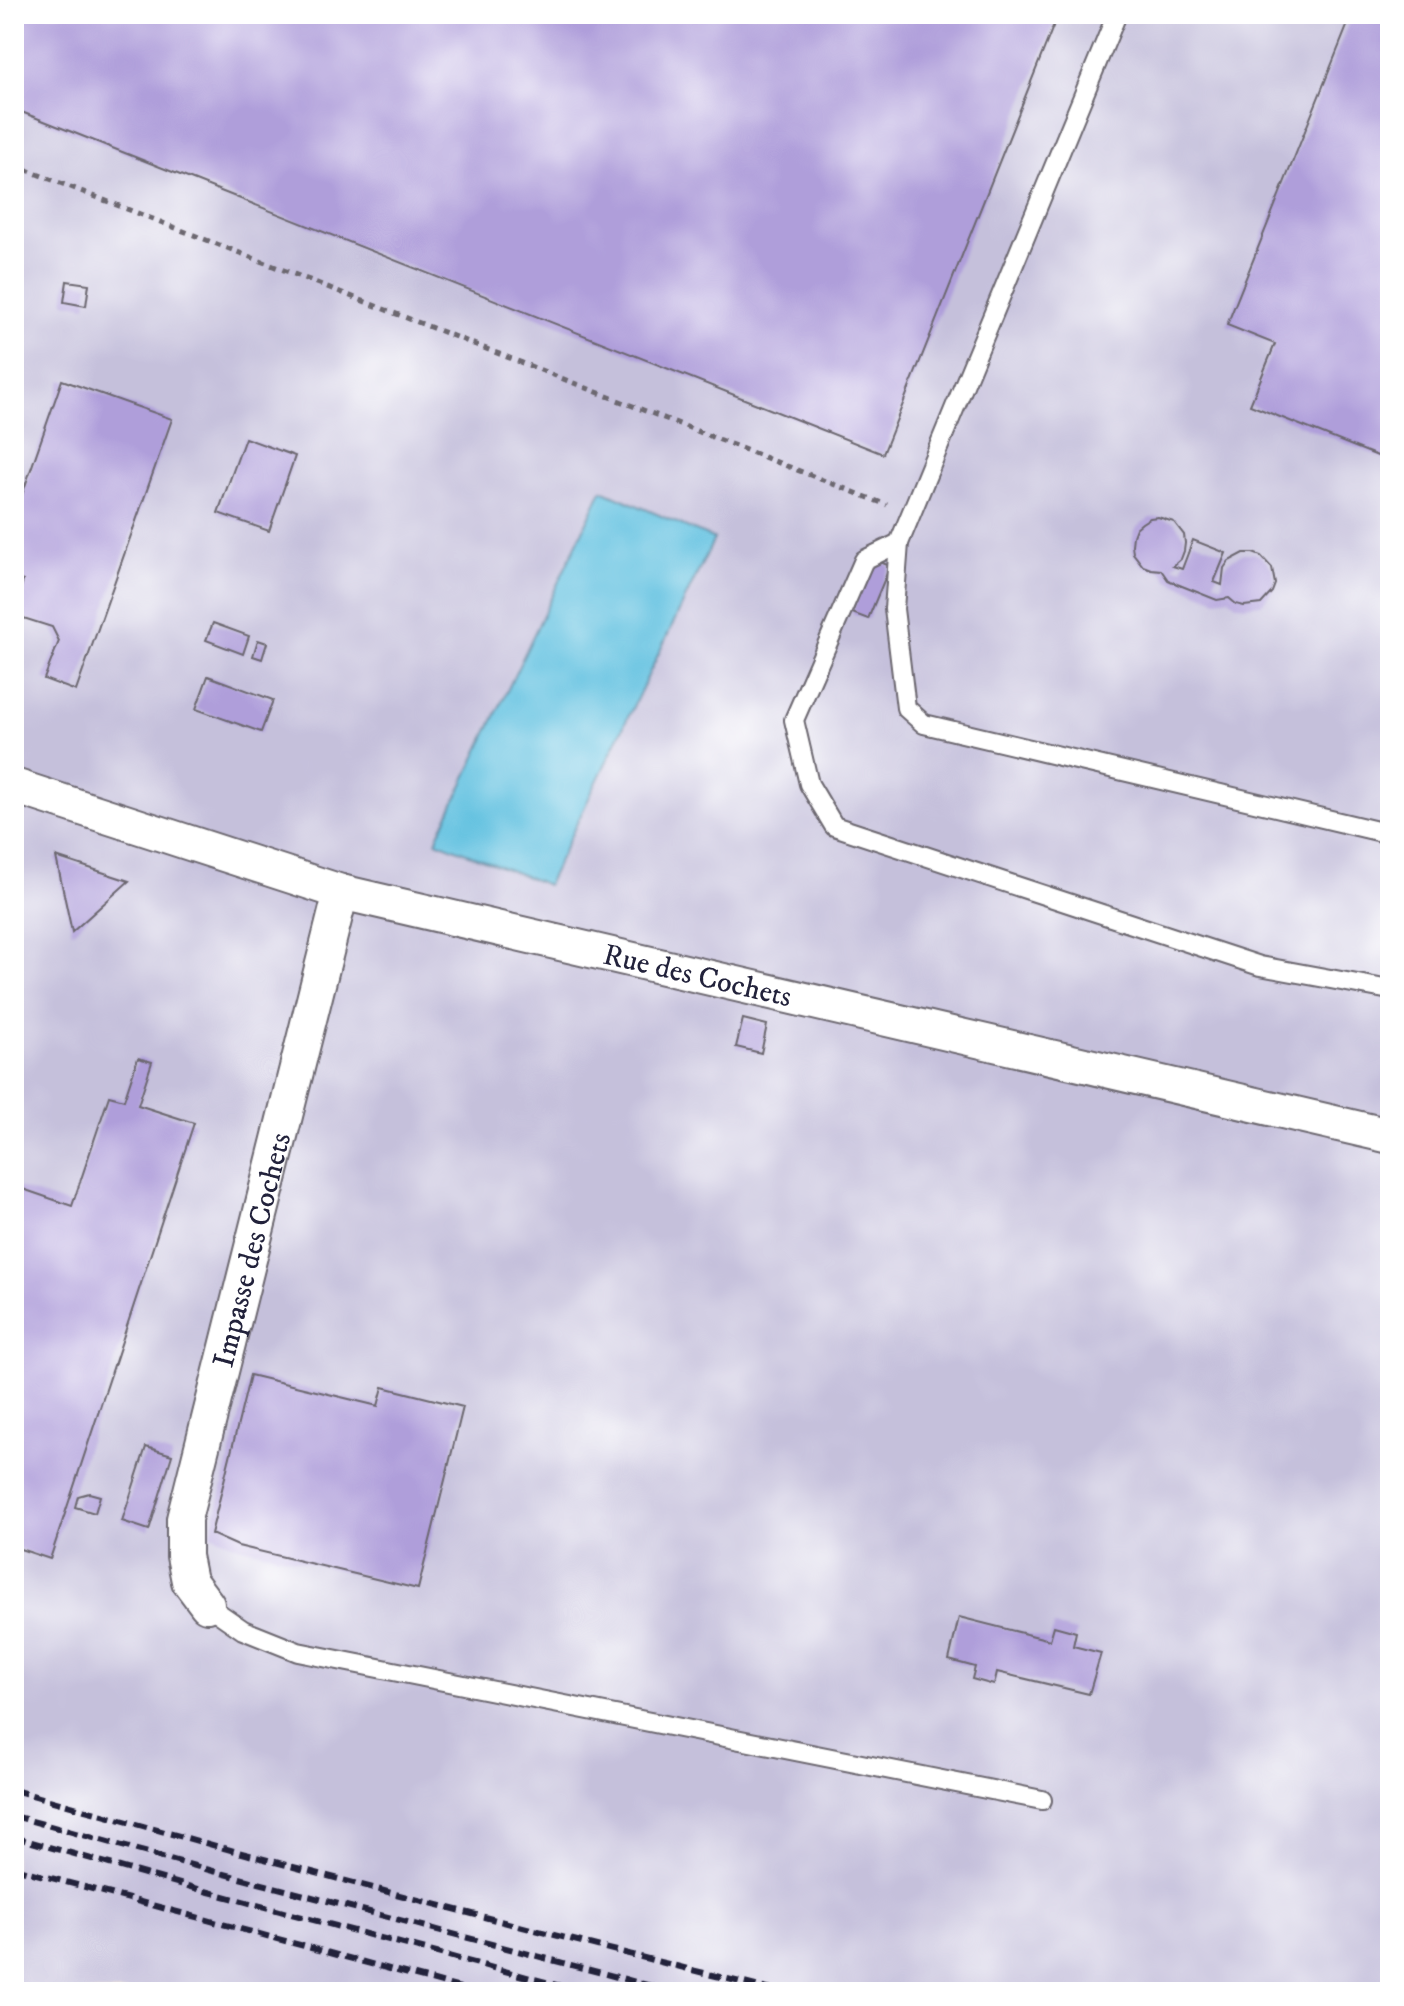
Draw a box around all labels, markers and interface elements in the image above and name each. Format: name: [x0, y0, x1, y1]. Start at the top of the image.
street label: Rue des Cochets: [600, 937, 795, 1016]
street label: Impasse des Cochets: [206, 1129, 300, 1371]

